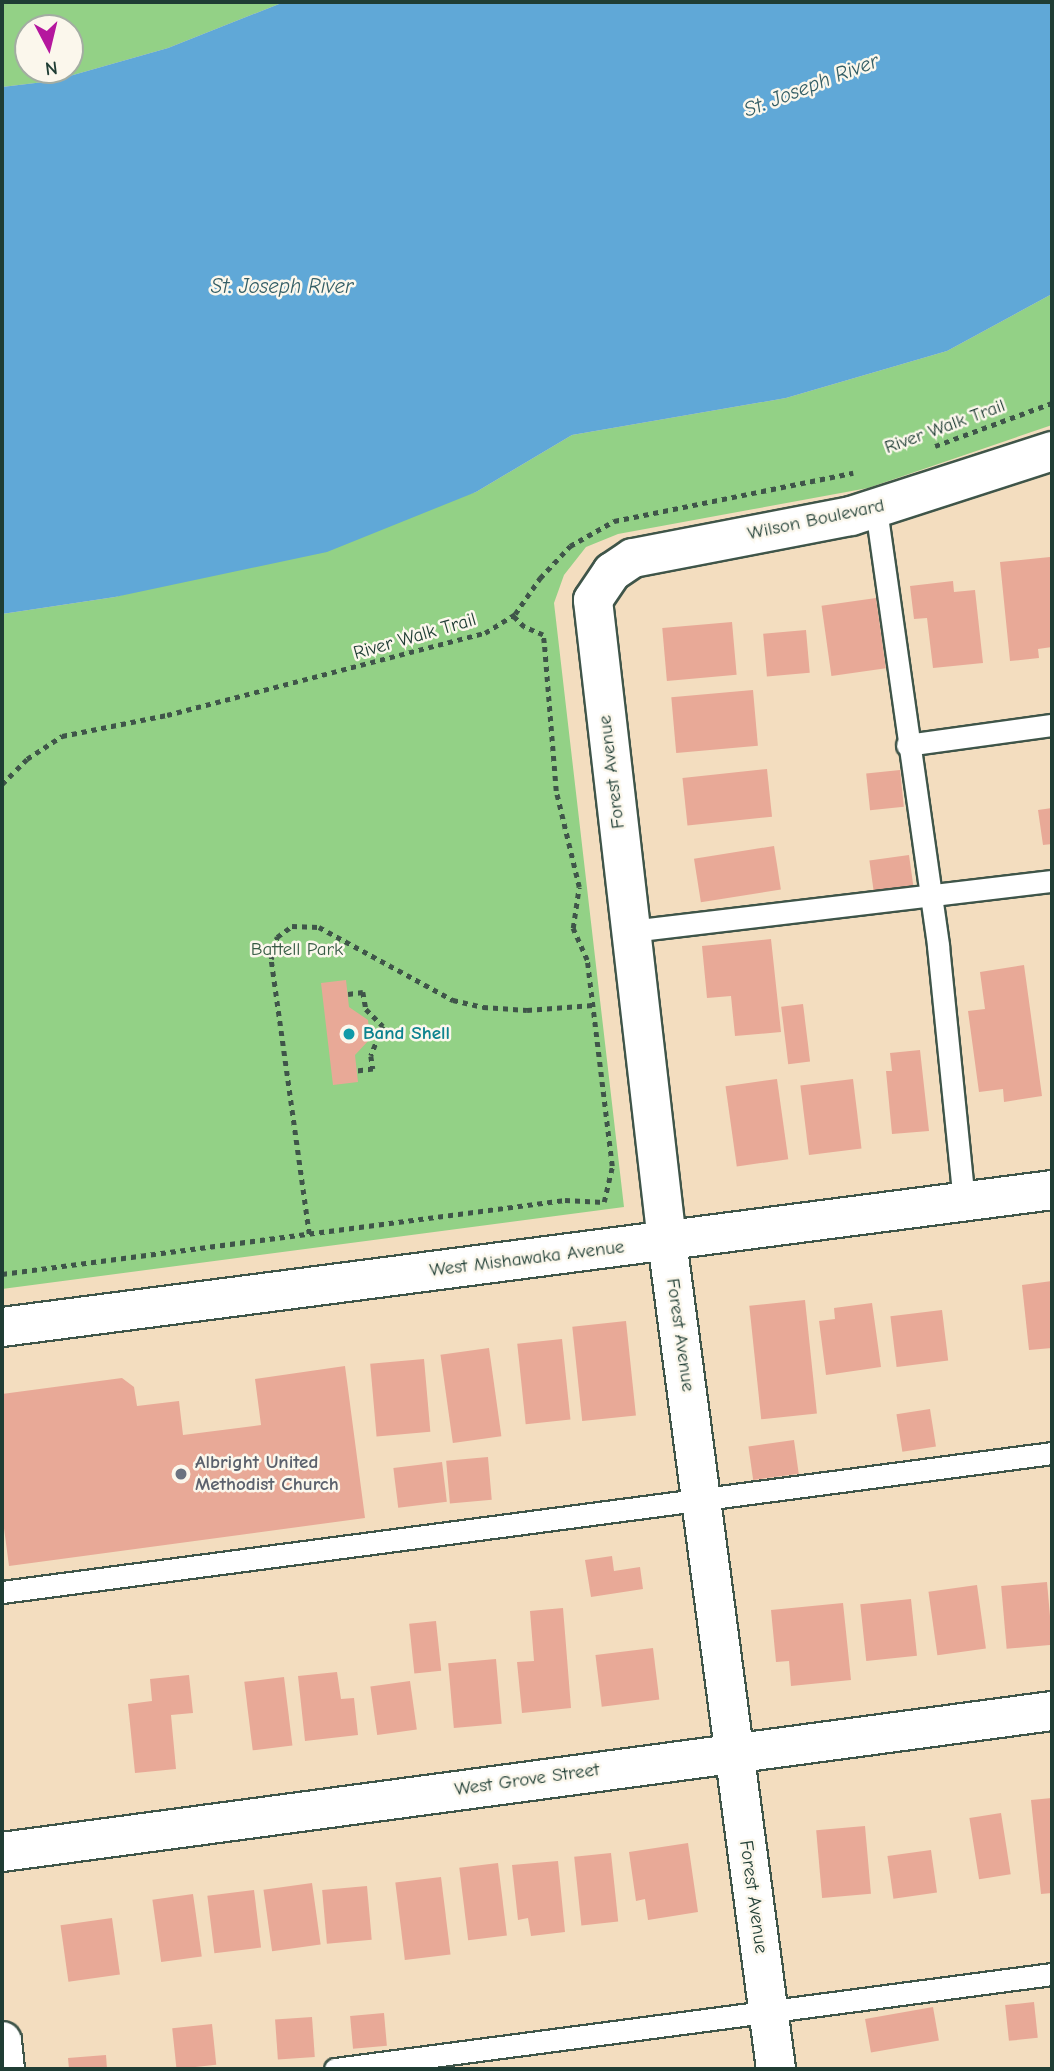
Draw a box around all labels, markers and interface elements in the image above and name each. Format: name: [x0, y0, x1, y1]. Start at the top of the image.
north arrow: [14, 14, 84, 84]
water label: St. Joseph River: [740, 48, 882, 122]
text: N: [44, 56, 59, 80]
water label: St. Joseph River: [211, 273, 353, 299]
street label: River Walk Trail: [882, 395, 1008, 459]
street label: Wilson Boulevard: [745, 494, 887, 546]
street label: River Walk Trail: [351, 609, 479, 665]
street label: Forest Avenue: [594, 714, 630, 830]
park label: Battell Park: [251, 939, 343, 961]
place label: Band Shell: [363, 1023, 450, 1045]
marker: Band Shell: [341, 1026, 357, 1042]
street label: West Mishawaka Avenue: [428, 1236, 626, 1282]
street label: Forest Avenue: [661, 1277, 699, 1393]
place label: Albright United Methodist Church: [195, 1452, 339, 1496]
marker: Albright United Methodist Church: [173, 1466, 189, 1482]
street label: West Grove Street: [453, 1759, 601, 1801]
street label: Forest Avenue: [734, 1839, 772, 1955]

